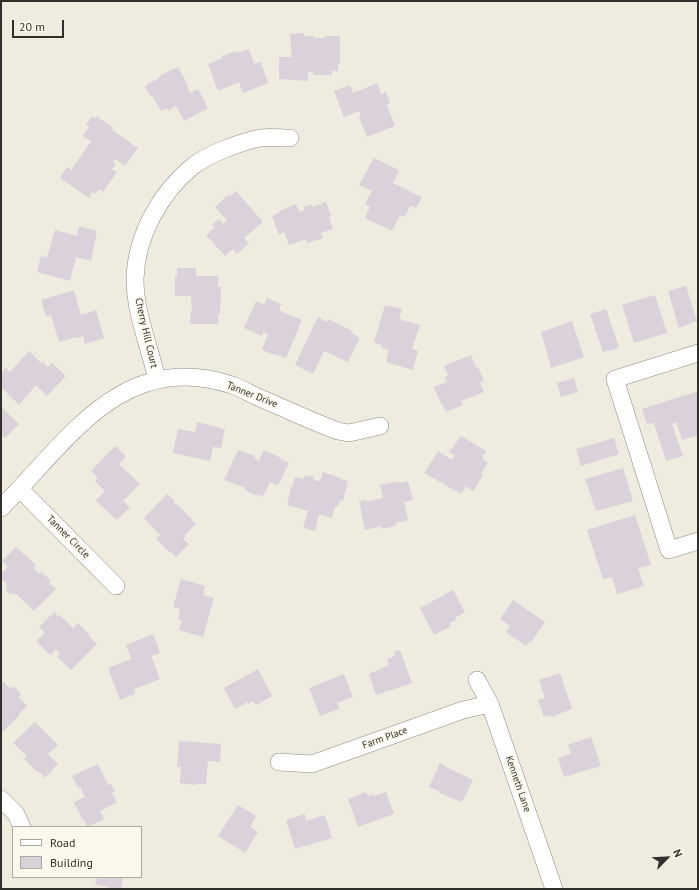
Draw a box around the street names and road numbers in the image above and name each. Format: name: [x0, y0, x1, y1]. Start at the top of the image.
street label: Cherry Hill Court: [132, 297, 160, 369]
street label: Tanner Drive: [225, 379, 279, 411]
street label: Tanner Circle: [44, 513, 92, 561]
street label: Farm Place: [361, 724, 409, 752]
street label: Kenneth Lane: [503, 754, 533, 814]

